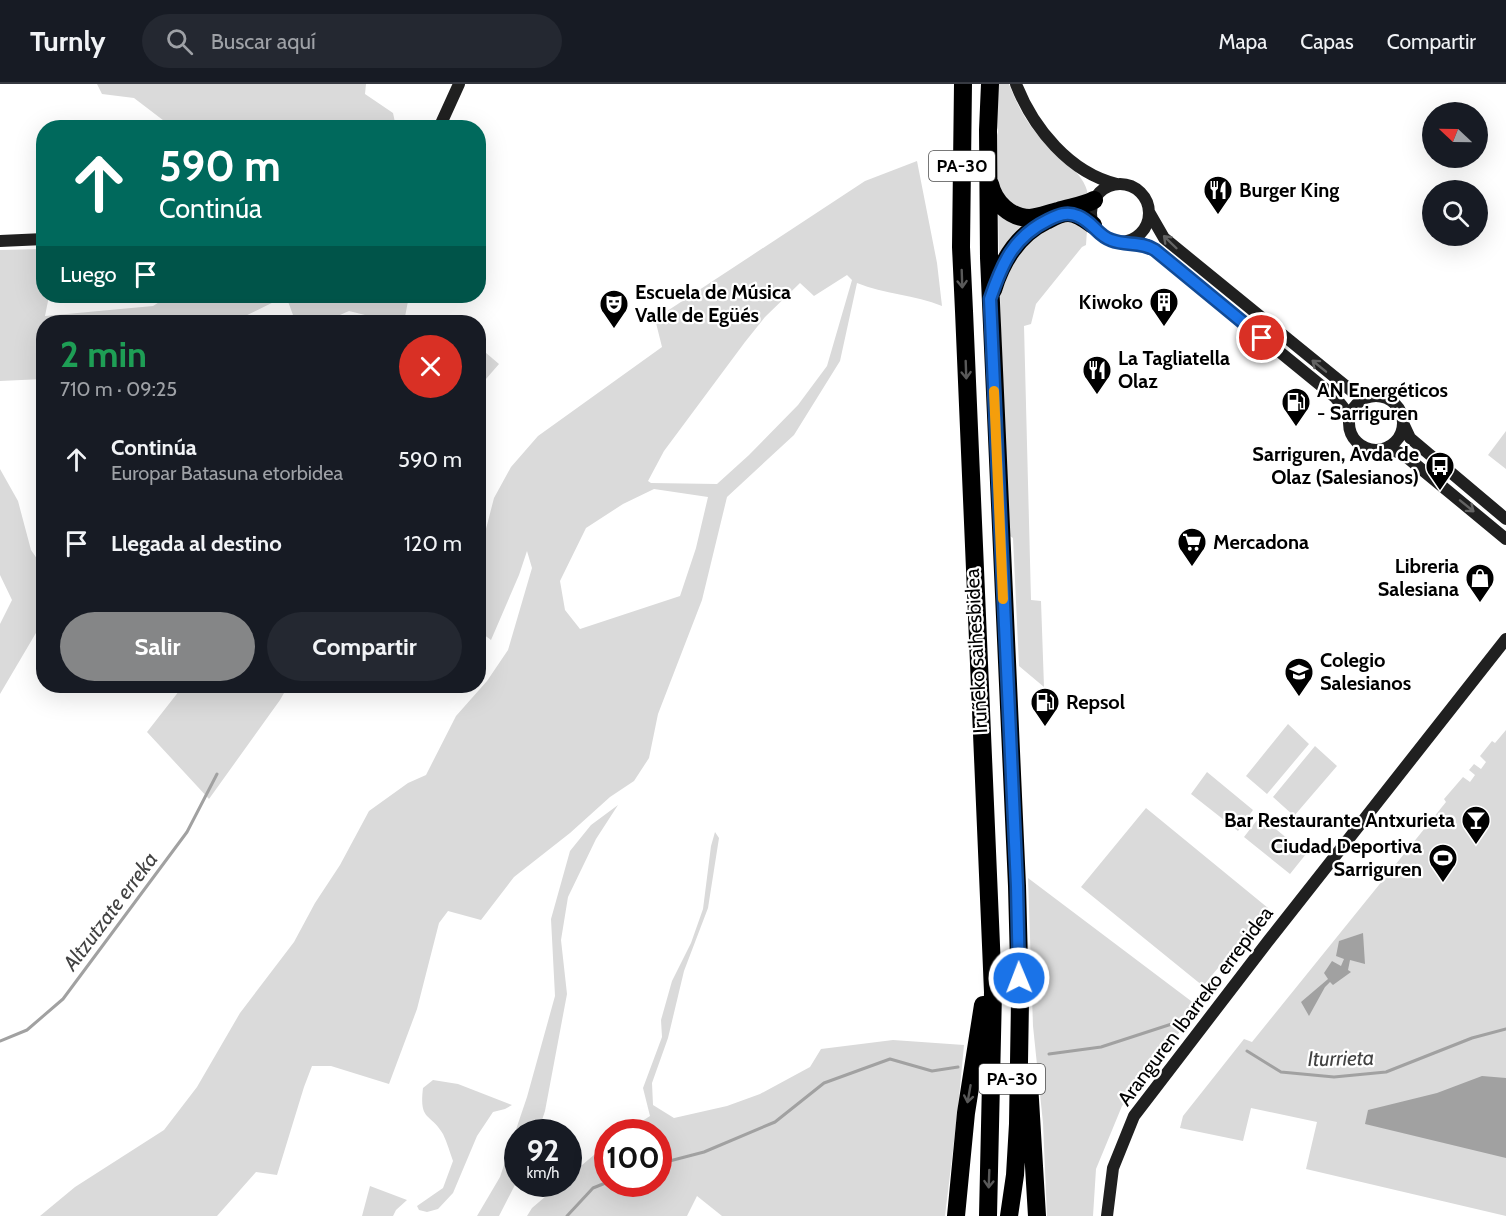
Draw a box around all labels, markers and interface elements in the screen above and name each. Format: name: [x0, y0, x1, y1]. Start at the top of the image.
search box: [142, 14, 562, 68]
text: Turnly: [30, 24, 106, 58]
icon: search: [163, 25, 196, 58]
text: Buscar aquí: [211, 28, 316, 55]
text: Mapa: [1219, 29, 1267, 54]
text: Capas: [1300, 29, 1354, 54]
text: Compartir: [1387, 29, 1476, 54]
north arrow: [1422, 102, 1488, 168]
map controls: [1422, 102, 1488, 246]
text: 590 m: [159, 140, 281, 192]
icon: ahead: [60, 144, 138, 222]
road number: PA-30: [929, 151, 995, 181]
restaurant icon: Burger King: [1202, 174, 1234, 216]
place label: Burger King: [1239, 178, 1339, 202]
button: search: [1422, 180, 1488, 246]
text: Continúa: [159, 192, 262, 225]
one-way arrow: [1162, 234, 1177, 249]
icon: arrive: [129, 258, 162, 291]
text: Luego: [60, 261, 117, 288]
one-way arrow: [957, 269, 968, 289]
place label: Escuela de Música Valle de Egüés: [635, 280, 791, 327]
building icon: Kiwoko: [1148, 286, 1180, 328]
theatre icon: Escuela de Música Valle de Egüés: [598, 288, 630, 330]
place label: Kiwoko: [1079, 290, 1143, 314]
pin: [1236, 312, 1287, 363]
icon: arrive: [1245, 321, 1278, 354]
text: 2 min: [60, 332, 147, 376]
button: close: [399, 335, 462, 398]
place label: La Tagliatella Olaz: [1118, 346, 1230, 393]
restaurant icon: La Tagliatella Olaz: [1081, 354, 1113, 396]
one-way arrow: [960, 359, 972, 379]
one-way arrow: [1312, 360, 1328, 373]
text: 710 m · 09:25: [60, 377, 177, 401]
place label: AN Energéticos - Sarriguren: [1317, 378, 1448, 425]
fuel station icon: AN Energéticos - Sarriguren: [1280, 386, 1312, 428]
text: Continúa: [111, 434, 197, 461]
place label: Sarriguren, Avda de Olaz (Salesianos): [1252, 442, 1419, 489]
icon: ahead: [60, 443, 93, 476]
text: 590 m: [398, 446, 462, 473]
bus stop icon: Sarriguren, Avda de Olaz (Salesianos): [1424, 450, 1456, 492]
text: Europar Batasuna etorbidea: [111, 461, 343, 485]
one-way arrow: [1459, 499, 1475, 512]
supermarket icon: Mercadona: [1176, 526, 1208, 568]
icon: arrive: [60, 527, 93, 560]
text: Llegada al destino: [111, 530, 282, 557]
text: 120 m: [404, 530, 462, 557]
place label: Mercadona: [1213, 530, 1309, 554]
place label: Libreria Salesiana: [1378, 554, 1459, 601]
shop icon: Libreria Salesiana: [1464, 562, 1496, 604]
street label: Iruñeko saihesbidea: [960, 568, 992, 734]
button: Salir: [60, 612, 255, 681]
button: Compartir: [267, 612, 462, 681]
place label: Colegio Salesianos: [1320, 648, 1411, 695]
school or university icon: Colegio Salesianos: [1283, 656, 1315, 698]
fuel station icon: Repsol: [1029, 686, 1061, 728]
place label: Repsol: [1066, 690, 1125, 714]
bar icon: Bar Restaurante Antxurieta: [1460, 804, 1492, 846]
place label: Bar Restaurante Antxurieta: [1224, 808, 1455, 832]
place label: Ciudad Deportiva Sarriguren: [1271, 834, 1422, 881]
sports icon: Ciudad Deportiva Sarriguren: [1427, 842, 1459, 884]
water label: Altzutzate erreka: [57, 847, 163, 976]
street label: Aranguren Ibarreko errepidea: [1112, 901, 1278, 1110]
position arrow: [987, 946, 1051, 1010]
water label: Iturrieta: [1307, 1045, 1375, 1071]
road number: PA-30: [979, 1064, 1045, 1094]
one-way arrow: [963, 1083, 974, 1103]
speed limit sign: 100: [594, 1119, 672, 1197]
text: 92: [527, 1132, 559, 1169]
text: km/h: [527, 1164, 559, 1182]
one-way arrow: [983, 1168, 994, 1188]

